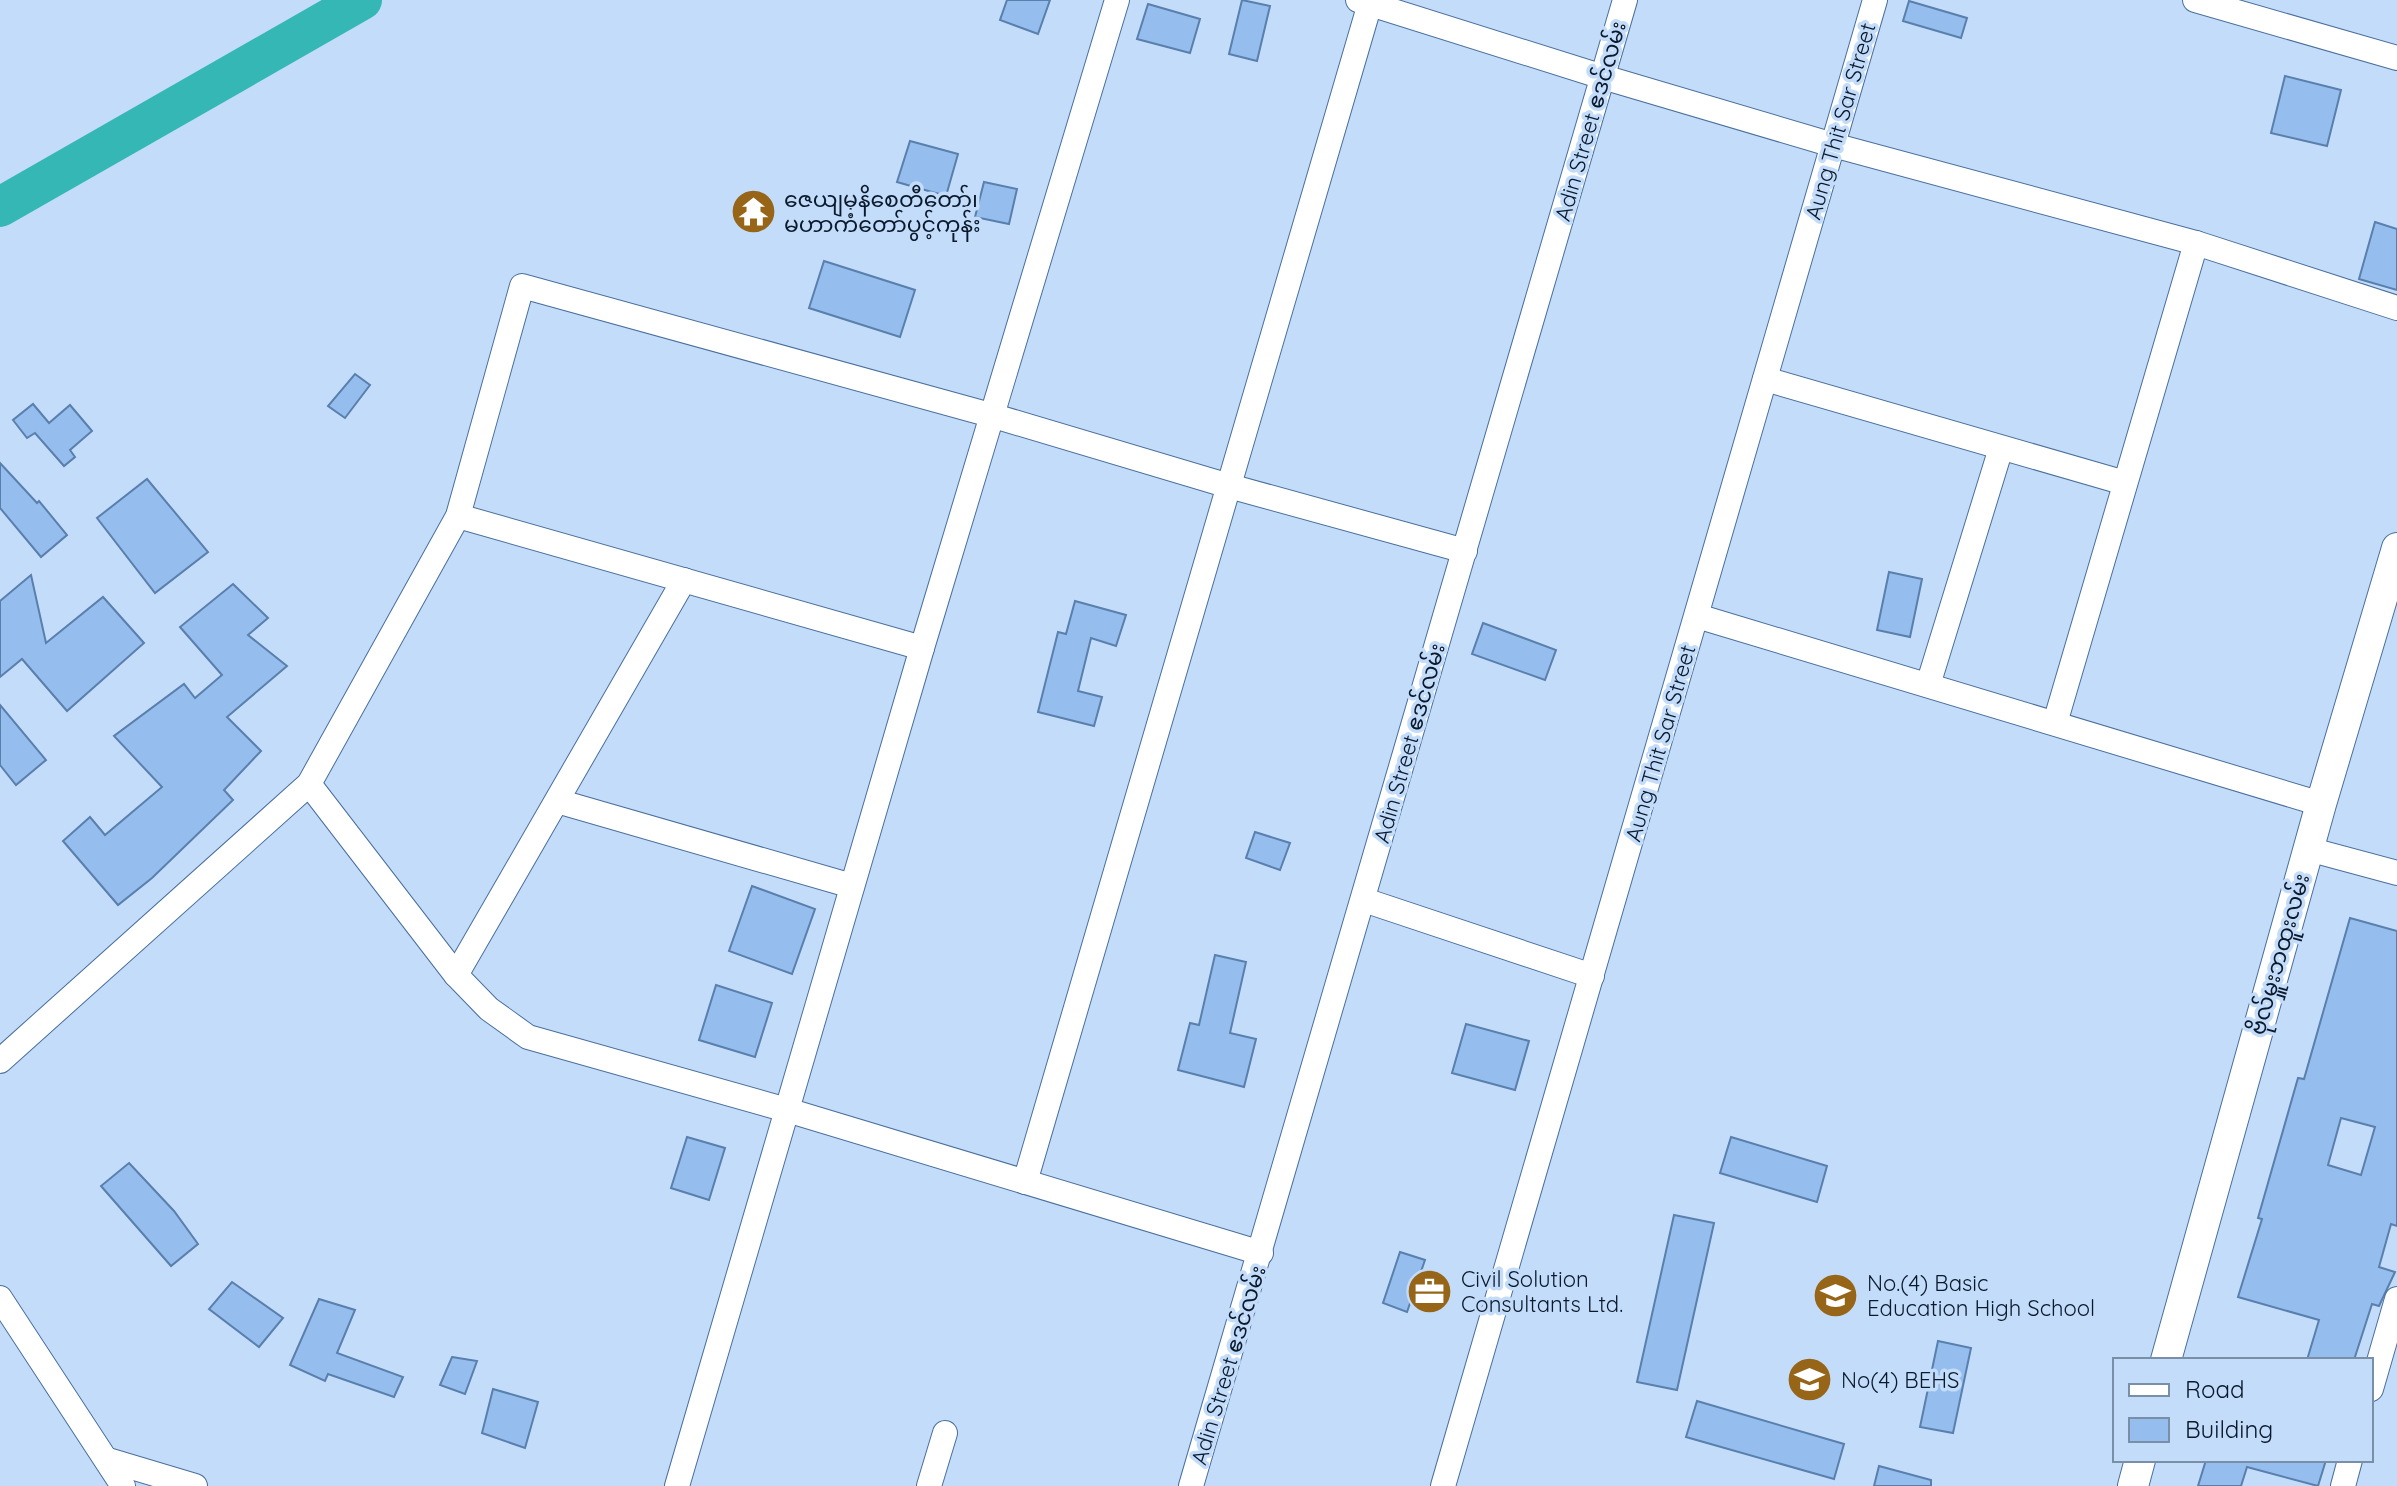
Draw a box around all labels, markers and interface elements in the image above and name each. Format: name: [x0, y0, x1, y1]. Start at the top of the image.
street label: Adin Street ဧဒင်လမ်း: [1547, 18, 1632, 224]
street label: Aung Thit Sar Street: [1799, 19, 1881, 223]
place label: ဇေယျမုနိစေတီတော်၊ မဟာကံတော်ပွင့်ကုန်း: [784, 184, 981, 242]
temple icon: ဇေယျမုနိစေတီတော်၊ မဟာကံတော်ပွင့်ကုန်း: [729, 188, 777, 236]
street label: Adin Street ဧဒင်လမ်း: [1366, 640, 1451, 846]
street label: Aung Thit Sar Street: [1619, 641, 1701, 845]
street label: ဗိုလ်မှူးဘထူးလမ်း: [2242, 870, 2319, 1039]
street label: Adin Street ဧဒင်လမ်း: [1183, 1262, 1272, 1468]
place label: Civil Solution Consultants Ltd.: [1461, 1265, 1623, 1318]
office icon: Civil Solution Consultants Ltd.: [1406, 1268, 1454, 1316]
place label: No.(4) Basic Education High School: [1867, 1269, 2095, 1322]
school or university icon: No.(4) Basic Education High School: [1812, 1272, 1860, 1320]
school or university icon: No(4) BEHS: [1786, 1356, 1834, 1404]
legend: [2113, 1358, 2373, 1462]
place label: No(4) BEHS: [1841, 1366, 1959, 1394]
text: Road: [2185, 1374, 2245, 1404]
text: Building: [2185, 1414, 2273, 1444]

